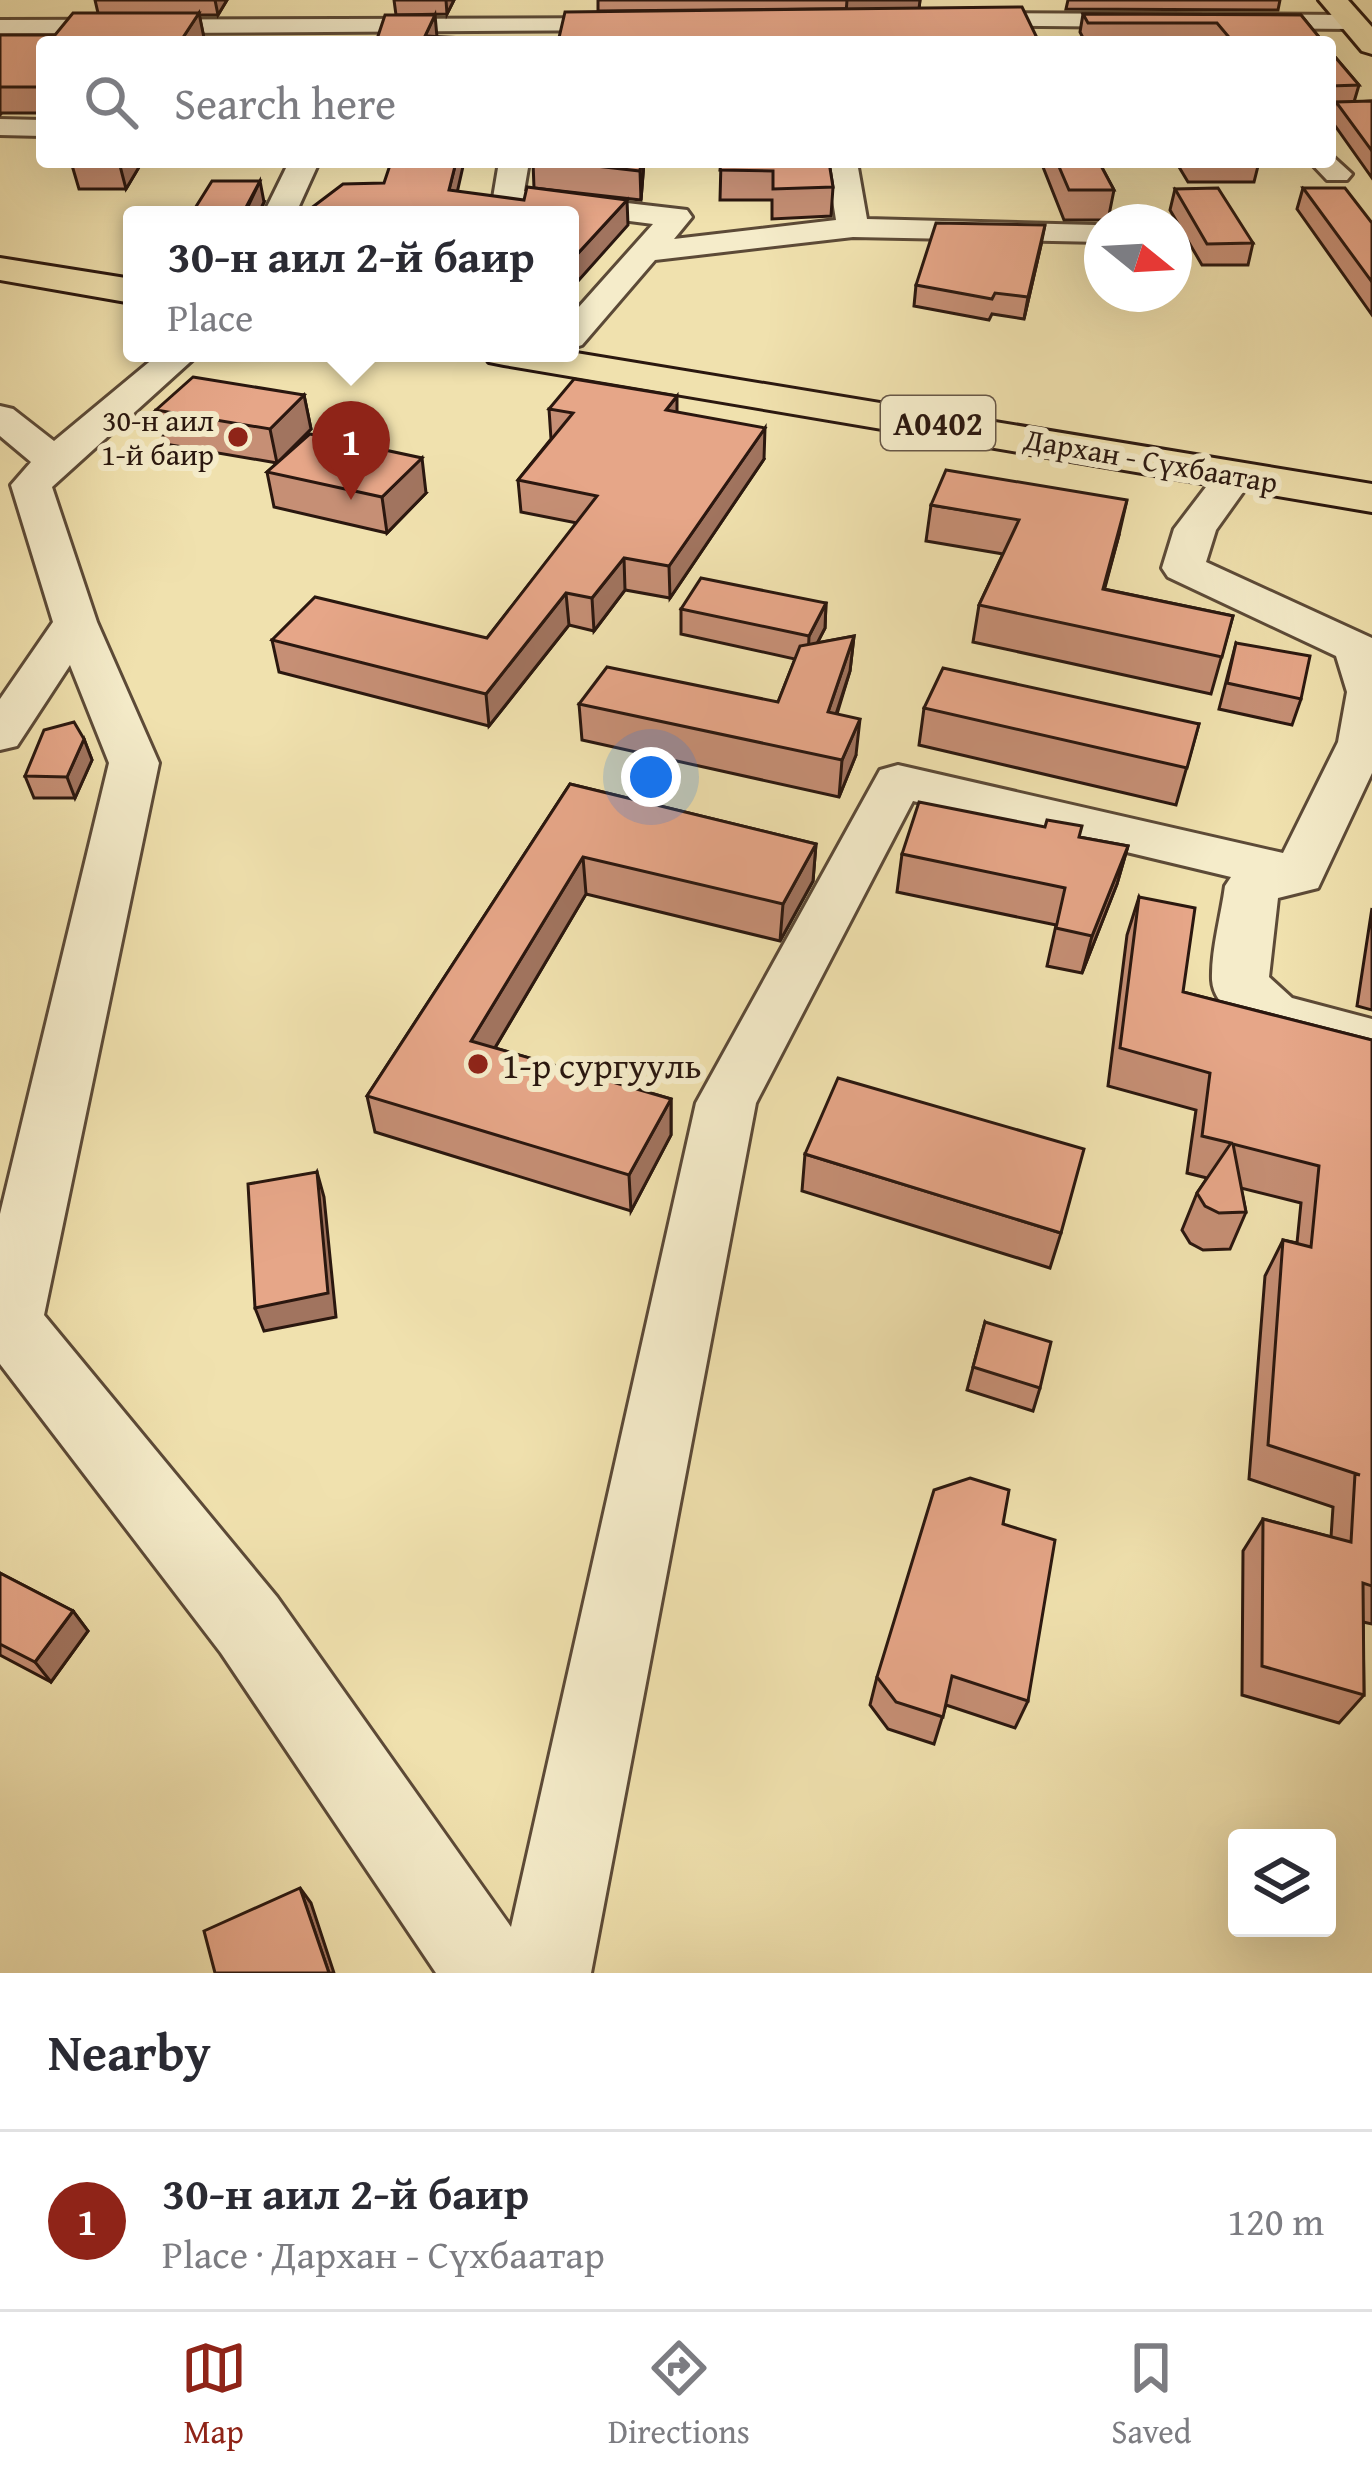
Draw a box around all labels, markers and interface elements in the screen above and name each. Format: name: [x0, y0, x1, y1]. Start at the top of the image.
search box: [36, 36, 1336, 168]
icon: search: [78, 69, 144, 135]
text: Search here: [174, 70, 396, 135]
north arrow: [1084, 204, 1192, 312]
popup: [123, 206, 579, 362]
text: 30-н аил 2-й баир: [167, 223, 535, 288]
text: Place: [167, 288, 253, 345]
road number: A0402: [881, 396, 995, 450]
place label: 30-н аил 1-й баир: [101, 398, 214, 476]
pin: 1: [312, 401, 390, 500]
street label: Дархан - Сүхбаатар: [1020, 416, 1281, 504]
marker: 30-н аил 1-й баир: [225, 424, 251, 450]
your location: [621, 747, 681, 807]
place label: 1-р сургууль: [502, 1038, 701, 1091]
marker: 1-р сургууль: [465, 1051, 491, 1077]
map controls: [1228, 1829, 1336, 1937]
button: layers: [1228, 1829, 1336, 1937]
text: Nearby: [48, 2014, 211, 2089]
text: 30-н аил 2-й баир: [162, 2160, 529, 2225]
text: 1: [77, 2192, 97, 2249]
text: 120 m: [1227, 2192, 1324, 2249]
text: Place · Дархан - Сүхбаатар: [162, 2225, 605, 2282]
tab: Map: [181, 2335, 247, 2455]
tab: Directions: [608, 2335, 750, 2455]
tab: Saved: [1111, 2335, 1191, 2455]

